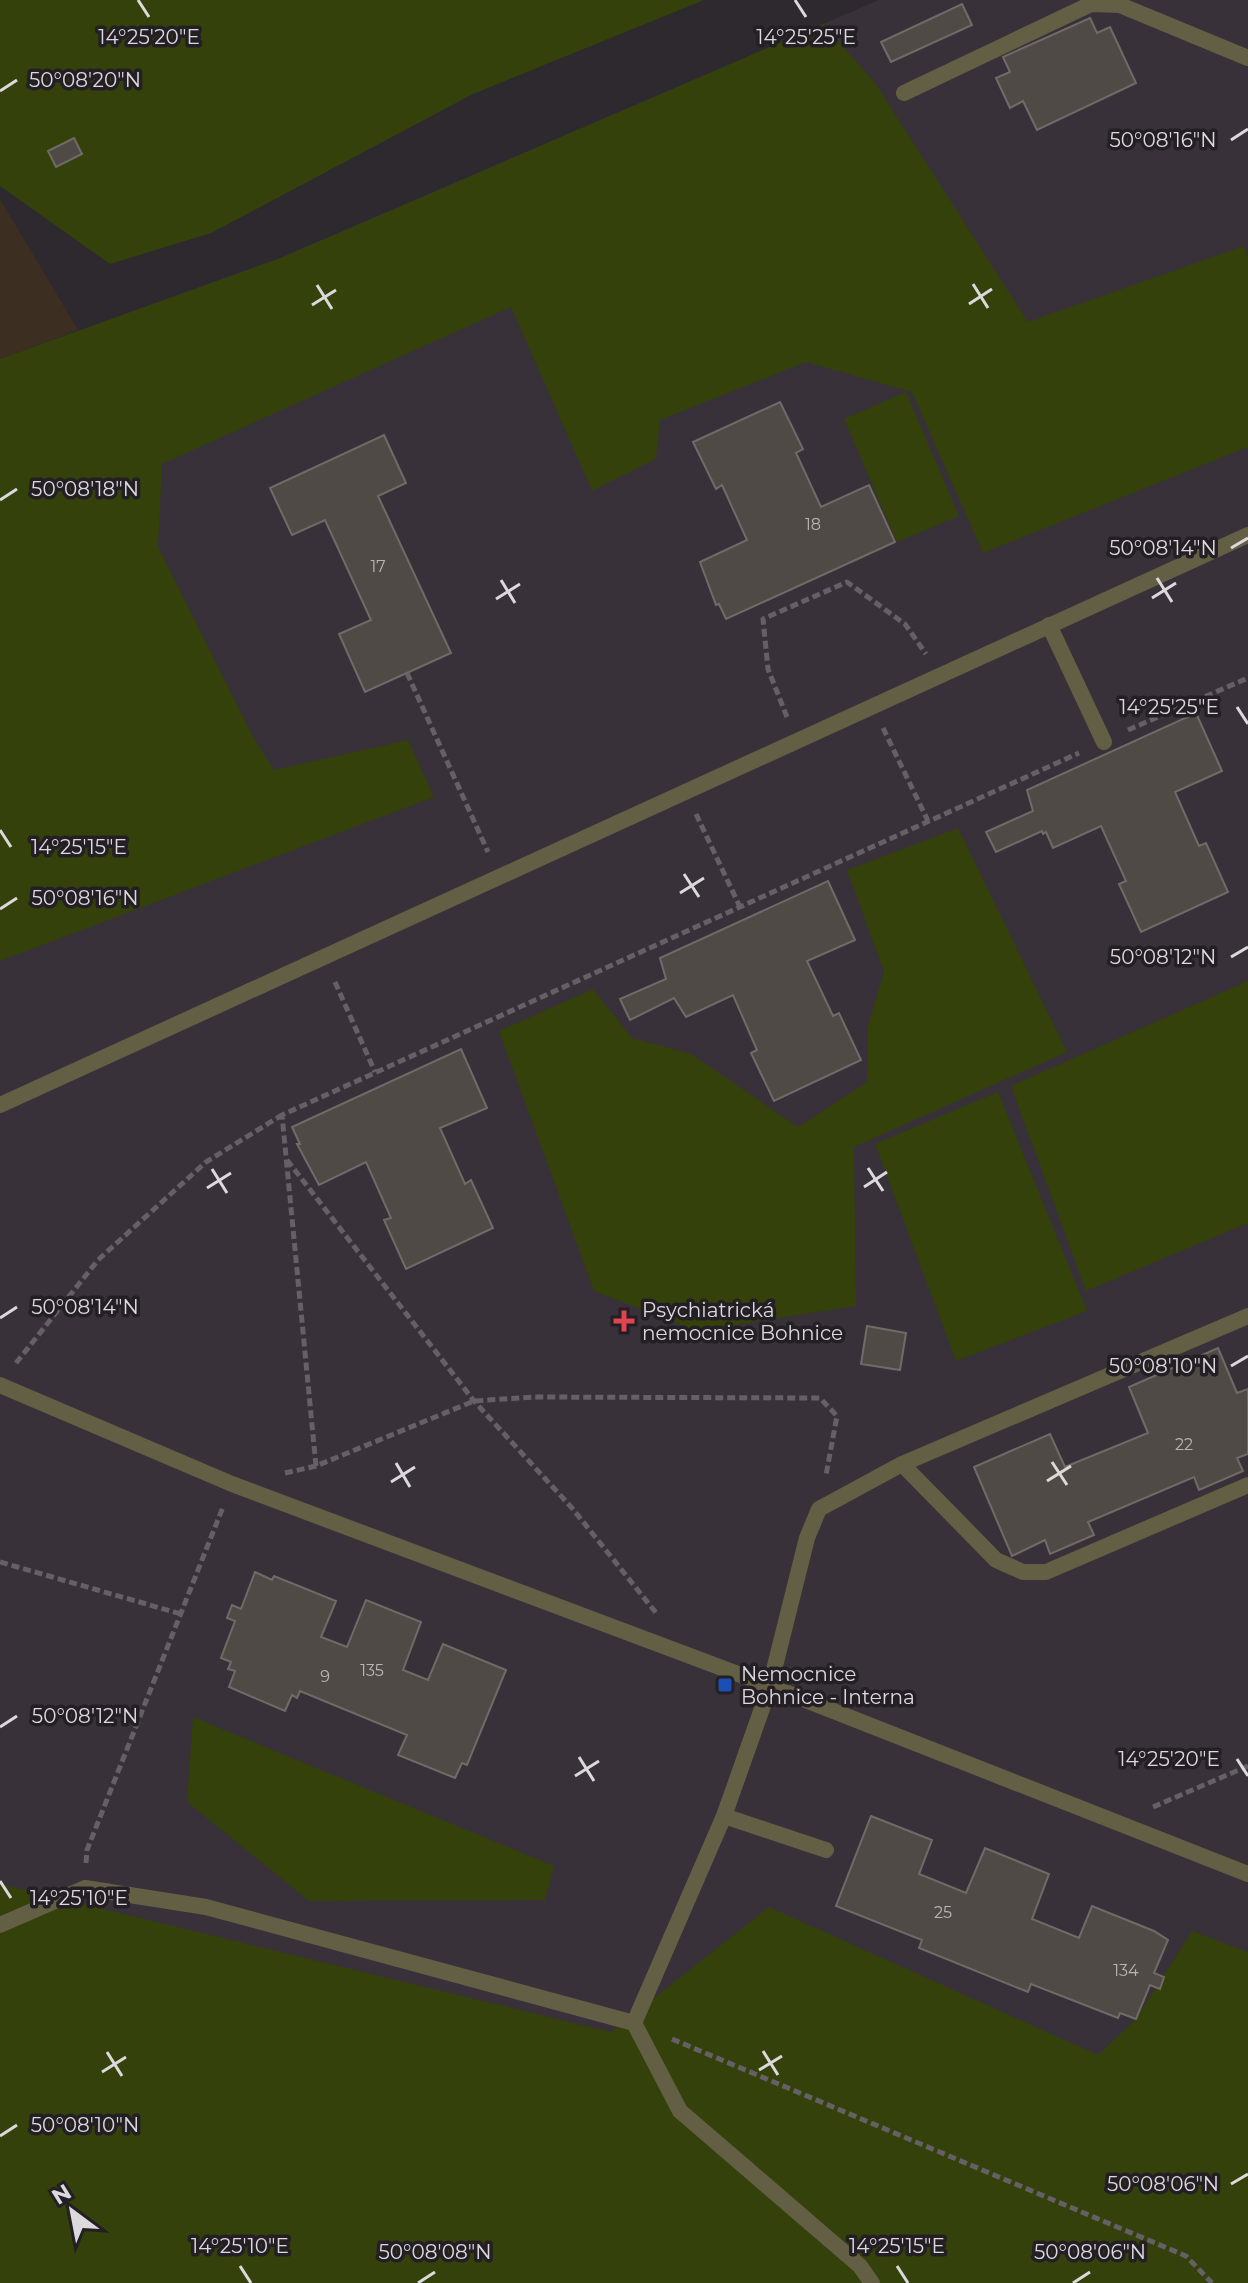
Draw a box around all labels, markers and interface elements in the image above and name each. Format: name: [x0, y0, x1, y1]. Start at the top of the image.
text: 14°25'20"E: [98, 25, 200, 49]
text: 14°25'25"E: [756, 25, 856, 49]
text: 50°08'20"N: [29, 68, 141, 92]
text: 50°08'16"N: [1109, 128, 1217, 152]
text: 50°08'18"N: [31, 477, 139, 501]
house number: 18: [805, 515, 821, 534]
text: 50°08'14"N: [1109, 536, 1217, 560]
house number: 17: [370, 557, 386, 576]
text: 14°25'25"E: [1119, 695, 1219, 719]
text: 14°25'15"E: [31, 835, 127, 859]
text: 50°08'16"N: [31, 886, 139, 910]
text: 50°08'12"N: [1110, 945, 1216, 969]
text: 50°08'14"N: [31, 1295, 139, 1319]
place label: Psychiatrická nemocnice Bohnice: [642, 1298, 843, 1345]
marker: Psychiatrická nemocnice Bohnice: [613, 1310, 635, 1332]
text: 50°08'10"N: [1109, 1354, 1217, 1378]
house number: 22: [1175, 1435, 1193, 1454]
house number: 135: [360, 1661, 384, 1680]
place label: Nemocnice Bohnice - Interna: [741, 1662, 915, 1709]
house number: 9: [320, 1667, 330, 1686]
marker: Nemocnice Bohnice - Interna: [716, 1676, 734, 1694]
text: 50°08'12"N: [32, 1704, 138, 1728]
text: 14°25'20"E: [1118, 1747, 1220, 1771]
text: 14°25'10"E: [30, 1886, 128, 1910]
house number: 25: [934, 1903, 952, 1922]
house number: 134: [1113, 1961, 1139, 1980]
text: 50°08'10"N: [31, 2113, 139, 2137]
north arrow: [32, 2171, 112, 2251]
text: 50°08'06"N: [1107, 2172, 1219, 2196]
text: N: [47, 2178, 76, 2211]
text: 14°25'10"E: [191, 2234, 289, 2258]
text: 14°25'15"E: [849, 2234, 945, 2258]
text: 50°08'08"N: [378, 2240, 492, 2264]
text: 50°08'06"N: [1034, 2240, 1146, 2264]

